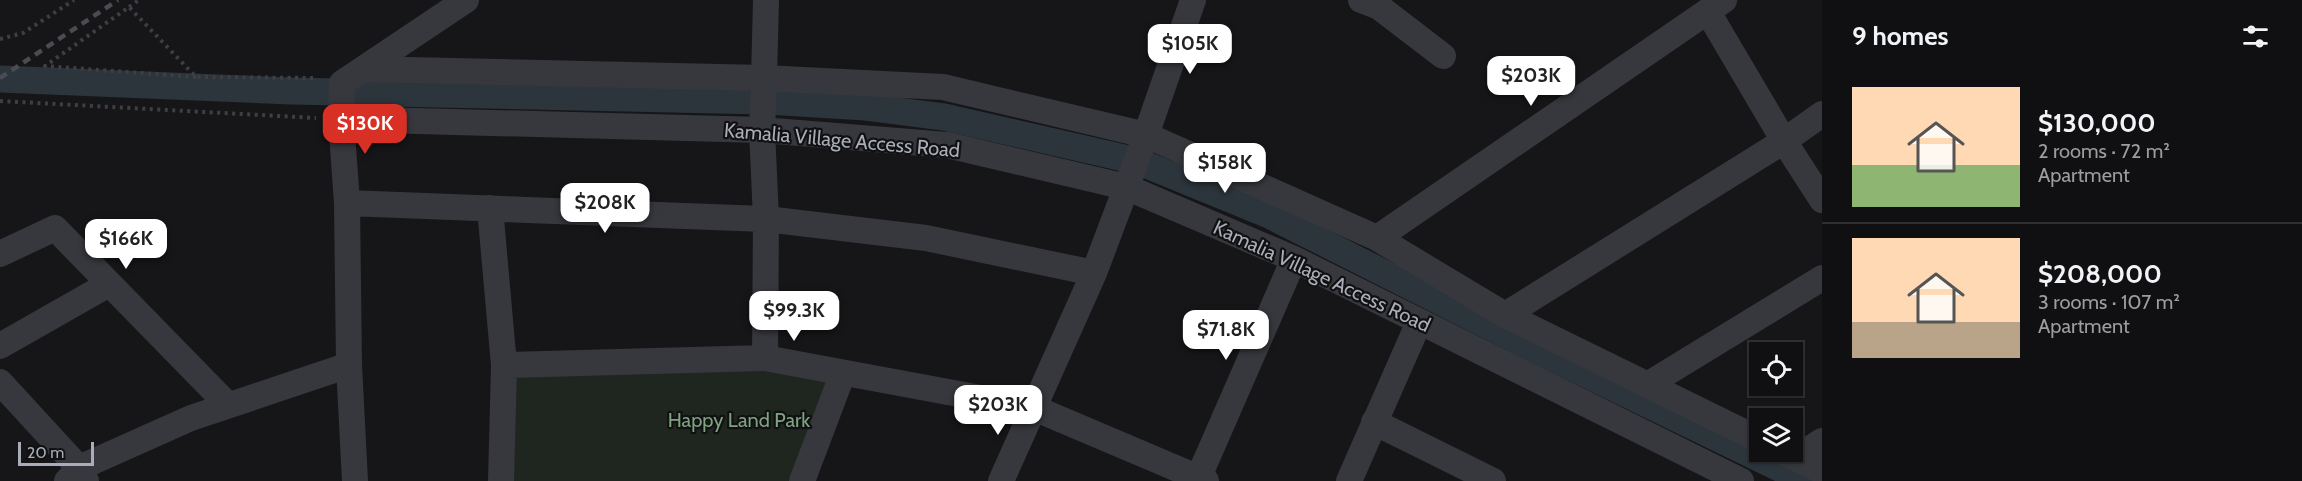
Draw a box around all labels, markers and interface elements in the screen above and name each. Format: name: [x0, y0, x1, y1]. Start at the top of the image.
text: 9 homes: [1852, 20, 1949, 52]
icon: filters: [2239, 20, 2272, 53]
pin: $105K: [1148, 24, 1232, 75]
text: $105K: [1162, 31, 1218, 55]
pin: $203K: [1489, 56, 1573, 107]
text: $203K: [1501, 63, 1561, 87]
pin: $130K: [323, 104, 407, 155]
text: $130,000: [2038, 107, 2156, 139]
text: $130K: [337, 111, 393, 135]
icon: home: [1900, 111, 1972, 183]
street label: Kamalia Village Access Road: [723, 118, 961, 162]
text: 2 rooms · 72 m²: [2038, 139, 2170, 163]
pin: $158K: [1183, 143, 1267, 194]
text: $158K: [1198, 150, 1252, 174]
text: Apartment: [2038, 163, 2130, 187]
pin: $208K: [563, 183, 647, 234]
text: $208K: [575, 190, 635, 214]
street label: Kamalia Village Access Road: [1210, 215, 1434, 337]
pin: $166K: [84, 219, 168, 270]
text: $166K: [99, 226, 153, 250]
text: $208,000: [2038, 258, 2162, 290]
icon: home: [1900, 262, 1972, 334]
text: 3 rooms · 107 m²: [2038, 290, 2180, 314]
pin: $99.3K: [745, 291, 843, 342]
text: $99.3K: [763, 298, 825, 322]
pin: $71.8K: [1177, 310, 1275, 361]
text: Apartment: [2038, 314, 2130, 338]
text: $71.8K: [1197, 317, 1255, 341]
map controls: [1749, 342, 1803, 462]
button: locate: [1749, 342, 1803, 396]
pin: $203K: [956, 385, 1040, 436]
text: $203K: [968, 392, 1028, 416]
park label: Happy Land Park: [668, 408, 810, 432]
button: layers: [1749, 408, 1803, 462]
scale bar: [18, 439, 94, 466]
text: 20 m: [27, 443, 64, 462]

